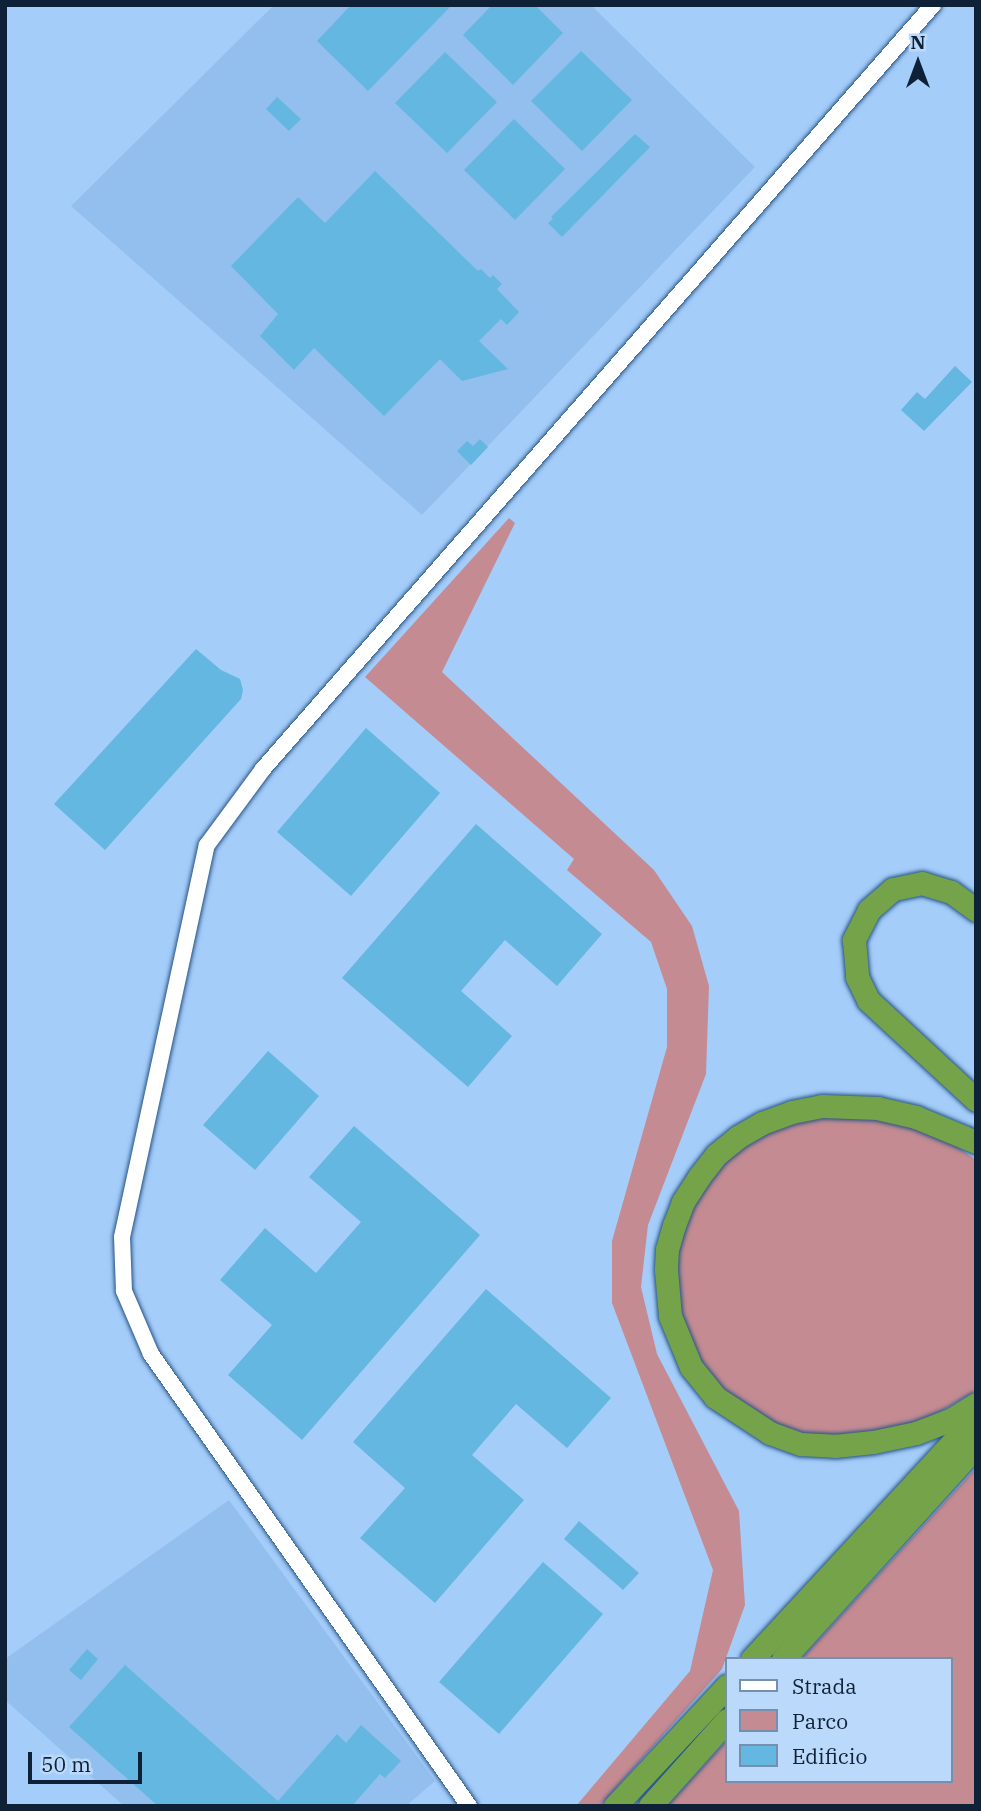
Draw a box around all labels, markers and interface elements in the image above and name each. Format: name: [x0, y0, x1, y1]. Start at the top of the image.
north arrow: [883, 28, 953, 98]
text: N: [910, 30, 926, 54]
legend: [726, 1657, 953, 1783]
text: Strada: [792, 1672, 857, 1700]
text: Parco: [792, 1707, 848, 1735]
scale bar: [32, 1738, 145, 1782]
text: Edificio: [792, 1742, 867, 1770]
text: 50 m: [41, 1750, 91, 1778]

